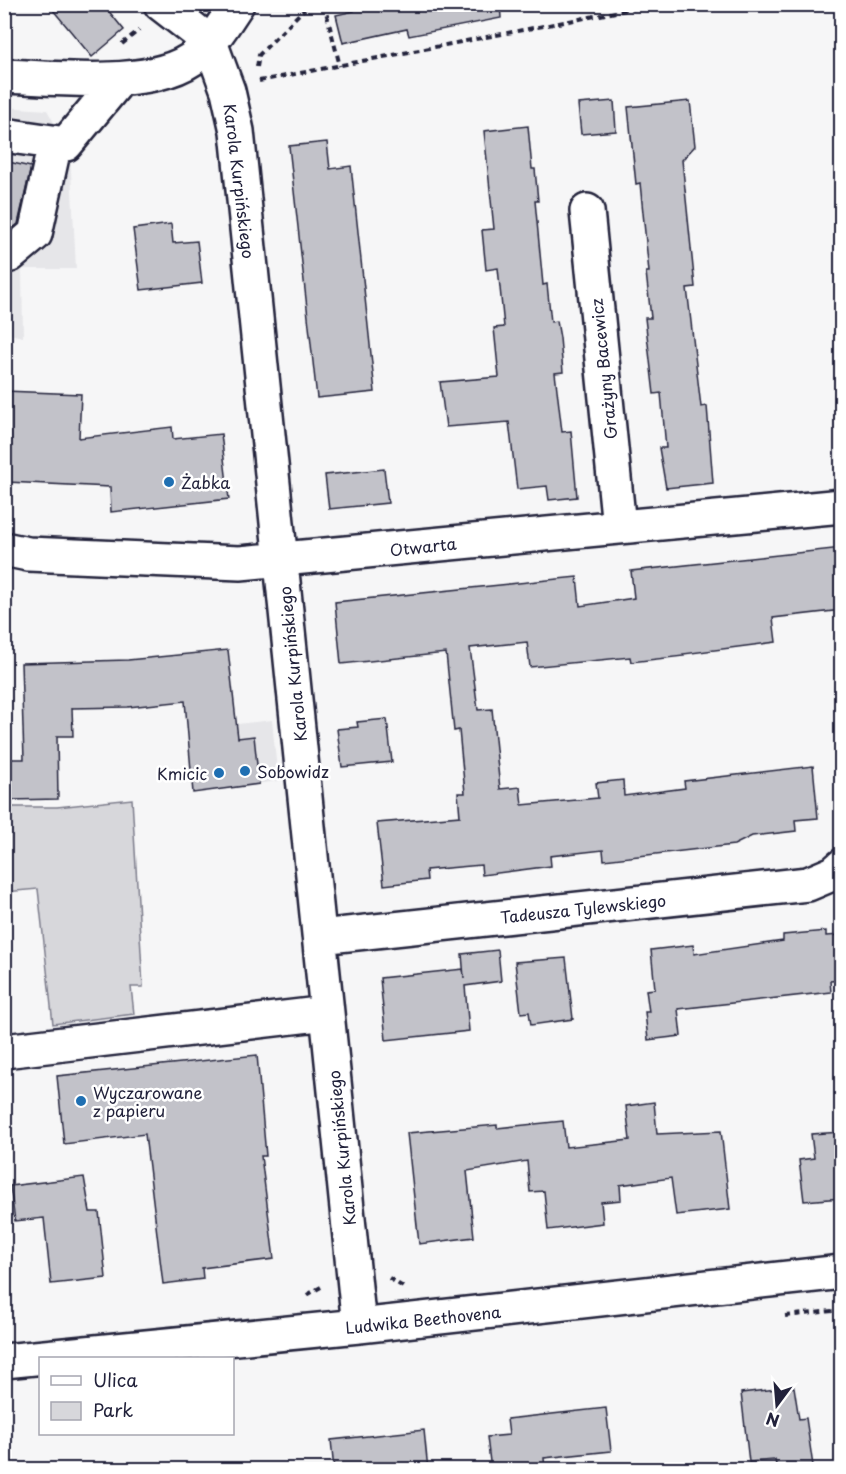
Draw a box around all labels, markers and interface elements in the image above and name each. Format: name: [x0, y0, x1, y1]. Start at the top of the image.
street label: Karola Kurpińskiego: [219, 102, 261, 260]
street label: Grażyny Bacewicz: [584, 297, 622, 441]
place label: Żabka: [181, 470, 230, 494]
marker: Żabka: [162, 475, 176, 489]
street label: Otwarta: [389, 531, 457, 561]
street label: Karola Kurpińskiego: [272, 585, 312, 743]
place label: Sobowidz: [257, 759, 329, 783]
place label: Kmicic: [157, 761, 207, 785]
marker: Sobowidz: [238, 764, 252, 778]
marker: Kmicic: [212, 766, 226, 780]
street label: Tadeusza Tylewskiego: [499, 887, 667, 929]
street label: Karola Kurpińskiego: [321, 1069, 361, 1227]
place label: Wyczarowane z papieru: [93, 1080, 202, 1122]
marker: Wyczarowane z papieru: [74, 1094, 88, 1108]
street label: Ludwika Beethovena: [344, 1299, 502, 1339]
legend: [39, 1357, 234, 1435]
text: Ulica: [93, 1366, 138, 1393]
north arrow: [747, 1375, 807, 1435]
text: Park: [93, 1396, 133, 1423]
text: N: [763, 1407, 782, 1434]

